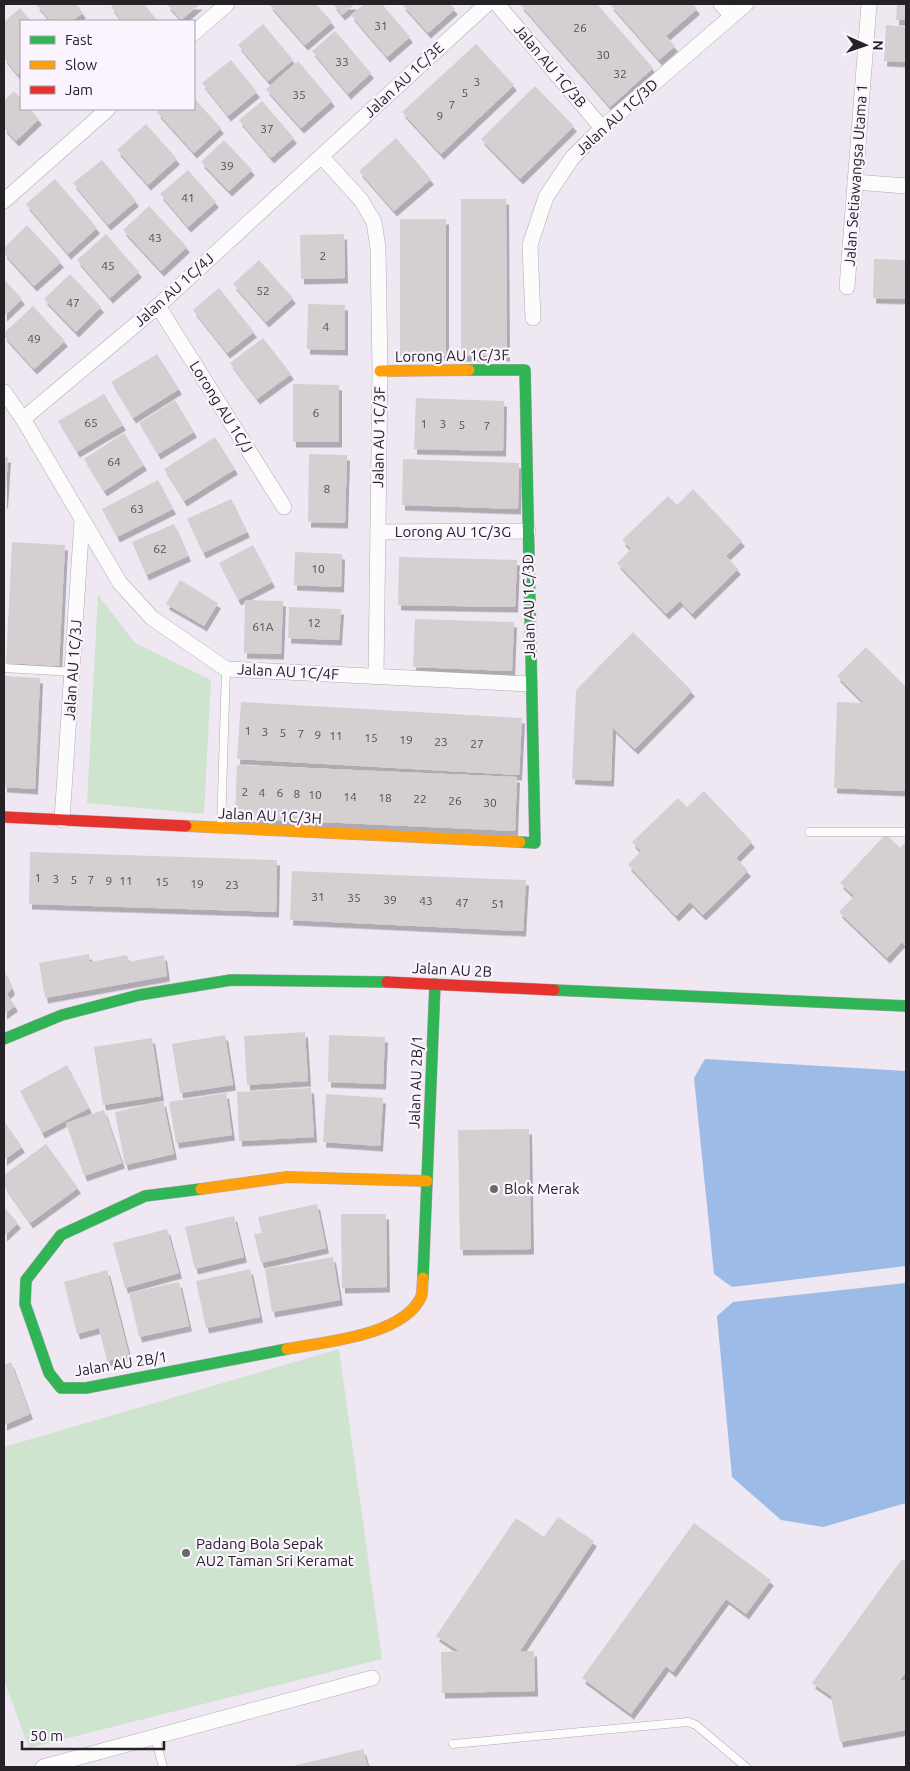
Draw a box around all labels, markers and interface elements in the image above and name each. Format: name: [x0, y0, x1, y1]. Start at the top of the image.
house number: 31: [374, 19, 388, 32]
legend: [20, 20, 195, 110]
north arrow: [840, 20, 890, 70]
street label: Jalan AU 1C/3B: [511, 21, 590, 111]
house number: 26: [573, 21, 587, 34]
text: Fast: [65, 31, 93, 48]
street label: Jalan AU 1C/3E: [360, 39, 447, 121]
text: N: [870, 40, 886, 51]
house number: 30: [596, 48, 610, 61]
house number: 33: [335, 55, 349, 68]
text: Slow: [65, 56, 98, 73]
house number: 32: [613, 67, 627, 80]
house number: 3: [474, 75, 480, 88]
street label: Jalan AU 1C/3D: [572, 75, 661, 158]
text: Jam: [65, 81, 93, 98]
street label: Jalan Setiawangsa Utama 1: [841, 83, 870, 267]
house number: 5: [462, 86, 468, 99]
house number: 35: [292, 88, 306, 101]
house number: 7: [449, 98, 455, 111]
house number: 9: [437, 109, 443, 122]
house number: 37: [260, 122, 274, 135]
house number: 39: [220, 159, 234, 172]
house number: 41: [181, 191, 195, 204]
house number: 43: [148, 231, 162, 244]
street label: Jalan AU 1C/4J: [130, 249, 217, 330]
house number: 2: [320, 249, 326, 262]
house number: 45: [101, 259, 115, 272]
house number: 52: [256, 284, 270, 297]
house number: 47: [66, 296, 80, 309]
house number: 4: [323, 320, 330, 333]
house number: 49: [27, 332, 41, 345]
street label: Lorong AU 1C/3F: [395, 346, 509, 365]
street label: Lorong AU 1C/J: [187, 358, 256, 456]
street label: Jalan AU 1C/3F: [369, 386, 388, 488]
house number: 6: [313, 406, 320, 419]
house number: 65: [84, 416, 98, 429]
house number: 1: [421, 417, 427, 430]
house number: 3: [440, 417, 446, 430]
house number: 5: [459, 418, 465, 431]
house number: 7: [484, 419, 490, 432]
house number: 64: [107, 455, 121, 468]
house number: 8: [324, 482, 331, 495]
house number: 63: [130, 502, 144, 515]
street label: Lorong AU 1C/3G: [395, 523, 511, 540]
house number: 62: [153, 542, 167, 555]
street label: Jalan AU 1C/3D: [519, 554, 538, 658]
house number: 10: [311, 562, 325, 575]
house number: 12: [307, 616, 321, 629]
street label: Jalan AU 1C/3J: [60, 619, 85, 721]
house number: 61A: [252, 620, 274, 633]
street label: Jalan AU 1C/4F: [237, 660, 339, 683]
house number: 1: [245, 724, 251, 737]
house number: 3: [262, 725, 268, 738]
house number: 5: [280, 726, 286, 739]
house number: 7: [298, 727, 304, 740]
house number: 9: [315, 728, 321, 741]
house number: 11: [329, 729, 343, 742]
house number: 15: [364, 731, 378, 744]
house number: 19: [399, 733, 413, 746]
house number: 23: [434, 735, 448, 748]
house number: 27: [470, 737, 484, 750]
house number: 2: [242, 785, 248, 798]
house number: 4: [259, 786, 266, 799]
house number: 6: [277, 786, 284, 799]
house number: 8: [294, 787, 301, 800]
house number: 10: [308, 788, 322, 801]
house number: 14: [343, 790, 357, 803]
house number: 18: [378, 791, 392, 804]
house number: 22: [413, 792, 427, 805]
house number: 26: [448, 794, 462, 807]
house number: 30: [483, 796, 497, 809]
street label: Jalan AU 1C/3H: [218, 804, 323, 827]
house number: 1: [35, 871, 41, 884]
house number: 3: [53, 872, 59, 885]
house number: 5: [71, 873, 77, 886]
house number: 7: [88, 873, 94, 886]
house number: 9: [106, 874, 112, 887]
house number: 11: [119, 874, 133, 887]
house number: 15: [155, 875, 169, 888]
house number: 19: [190, 877, 204, 890]
house number: 23: [225, 878, 239, 891]
house number: 31: [311, 890, 325, 903]
house number: 35: [347, 891, 361, 904]
house number: 39: [383, 893, 397, 906]
house number: 43: [419, 894, 433, 907]
house number: 47: [455, 896, 469, 909]
house number: 51: [491, 897, 505, 910]
street label: Jalan AU 2B: [412, 959, 492, 980]
street label: Jalan AU 2B/1: [405, 1035, 426, 1129]
place label: Blok Merak: [504, 1180, 580, 1197]
marker: Blok Merak: [488, 1183, 500, 1195]
street label: Jalan AU 2B/1: [73, 1348, 169, 1379]
place label: Padang Bola Sepak AU2 Taman Sri Keramat: [196, 1535, 354, 1569]
marker: Padang Bola Sepak AU2 Taman Sri Keramat: [180, 1547, 192, 1559]
scale bar: [22, 1718, 165, 1750]
text: 50 m: [30, 1727, 63, 1744]

